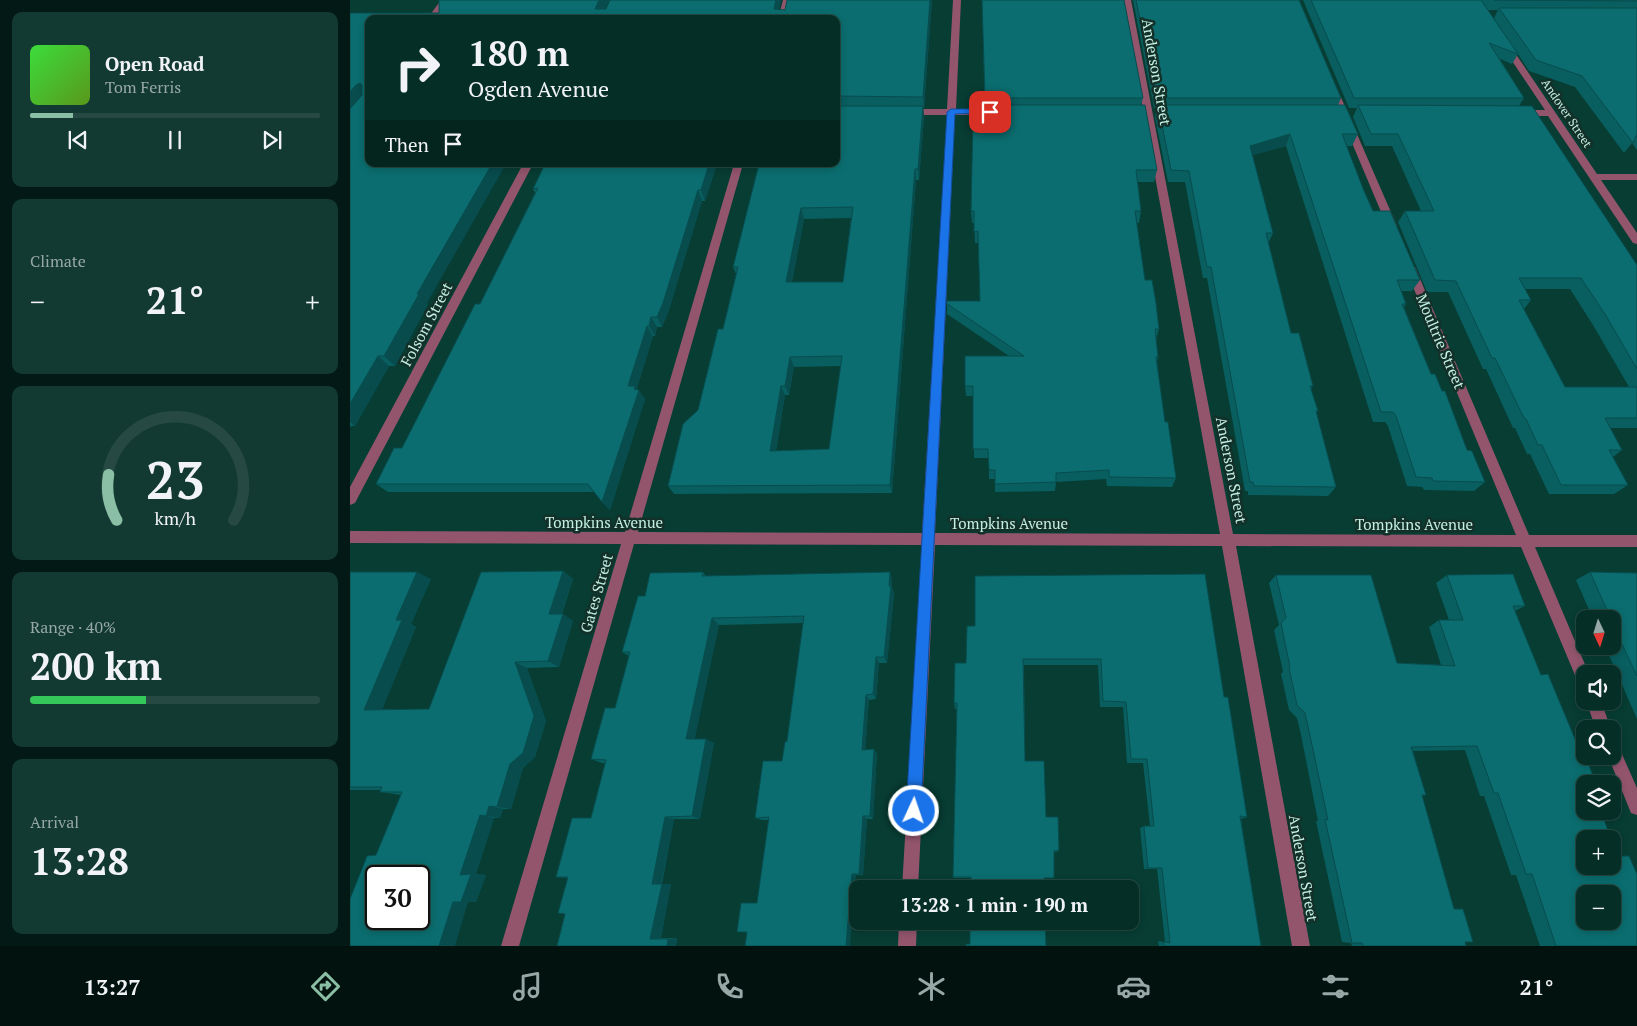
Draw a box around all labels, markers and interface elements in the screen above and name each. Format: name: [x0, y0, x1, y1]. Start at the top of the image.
street label: Anderson Street: [1138, 17, 1176, 127]
text: 180 m: [468, 30, 569, 76]
icon: right: [385, 35, 450, 100]
text: Open Road: [105, 51, 205, 76]
text: Ogden Avenue: [468, 74, 609, 103]
text: Tom Ferris: [105, 76, 181, 98]
street label: Andover Street: [1538, 76, 1596, 151]
pin: [969, 91, 1011, 133]
icon: arrive: [976, 98, 1004, 126]
icon: previous: [64, 126, 92, 154]
icon: pause: [161, 126, 189, 154]
icon: next: [258, 126, 286, 154]
icon: arrive: [439, 130, 467, 158]
text: Then: [385, 132, 429, 157]
text: Climate: [30, 250, 86, 272]
text: 21°: [146, 275, 204, 325]
street label: Folsom Street: [395, 278, 457, 369]
text: −: [30, 283, 45, 320]
text: +: [305, 283, 320, 320]
street label: Moultrie Street: [1412, 290, 1470, 392]
street label: Anderson Street: [1212, 415, 1252, 525]
text: 23: [146, 445, 204, 514]
text: km/h: [154, 506, 196, 530]
street label: Tompkins Avenue: [545, 512, 663, 532]
street label: Tompkins Avenue: [950, 513, 1068, 533]
street label: Tompkins Avenue: [1355, 514, 1473, 534]
street label: Gates Street: [575, 551, 617, 635]
north arrow: [1576, 610, 1621, 655]
map controls: [1576, 610, 1621, 930]
text: Range · 40%: [30, 616, 116, 638]
text: 200 km: [30, 641, 162, 691]
button: sound: [1576, 665, 1621, 710]
button: search: [1576, 720, 1621, 765]
button: layers: [1576, 775, 1621, 820]
position arrow: [887, 784, 939, 836]
text: Arrival: [30, 811, 79, 833]
street label: Anderson Street: [1285, 813, 1323, 923]
button: +: [1576, 830, 1621, 875]
text: 13:28: [30, 836, 129, 886]
speed limit sign: 30: [365, 865, 430, 930]
button: −: [1576, 885, 1621, 930]
text: 13:28 · 1 min · 190 m: [900, 892, 1088, 917]
icon: directions: [308, 969, 343, 1004]
icon: music: [510, 969, 545, 1004]
icon: phone: [712, 969, 747, 1004]
icon: climate: [914, 969, 949, 1004]
icon: car: [1116, 969, 1151, 1004]
icon: filters: [1318, 969, 1353, 1004]
text: 13:27: [83, 972, 141, 1001]
text: 21°: [1520, 972, 1554, 1001]

